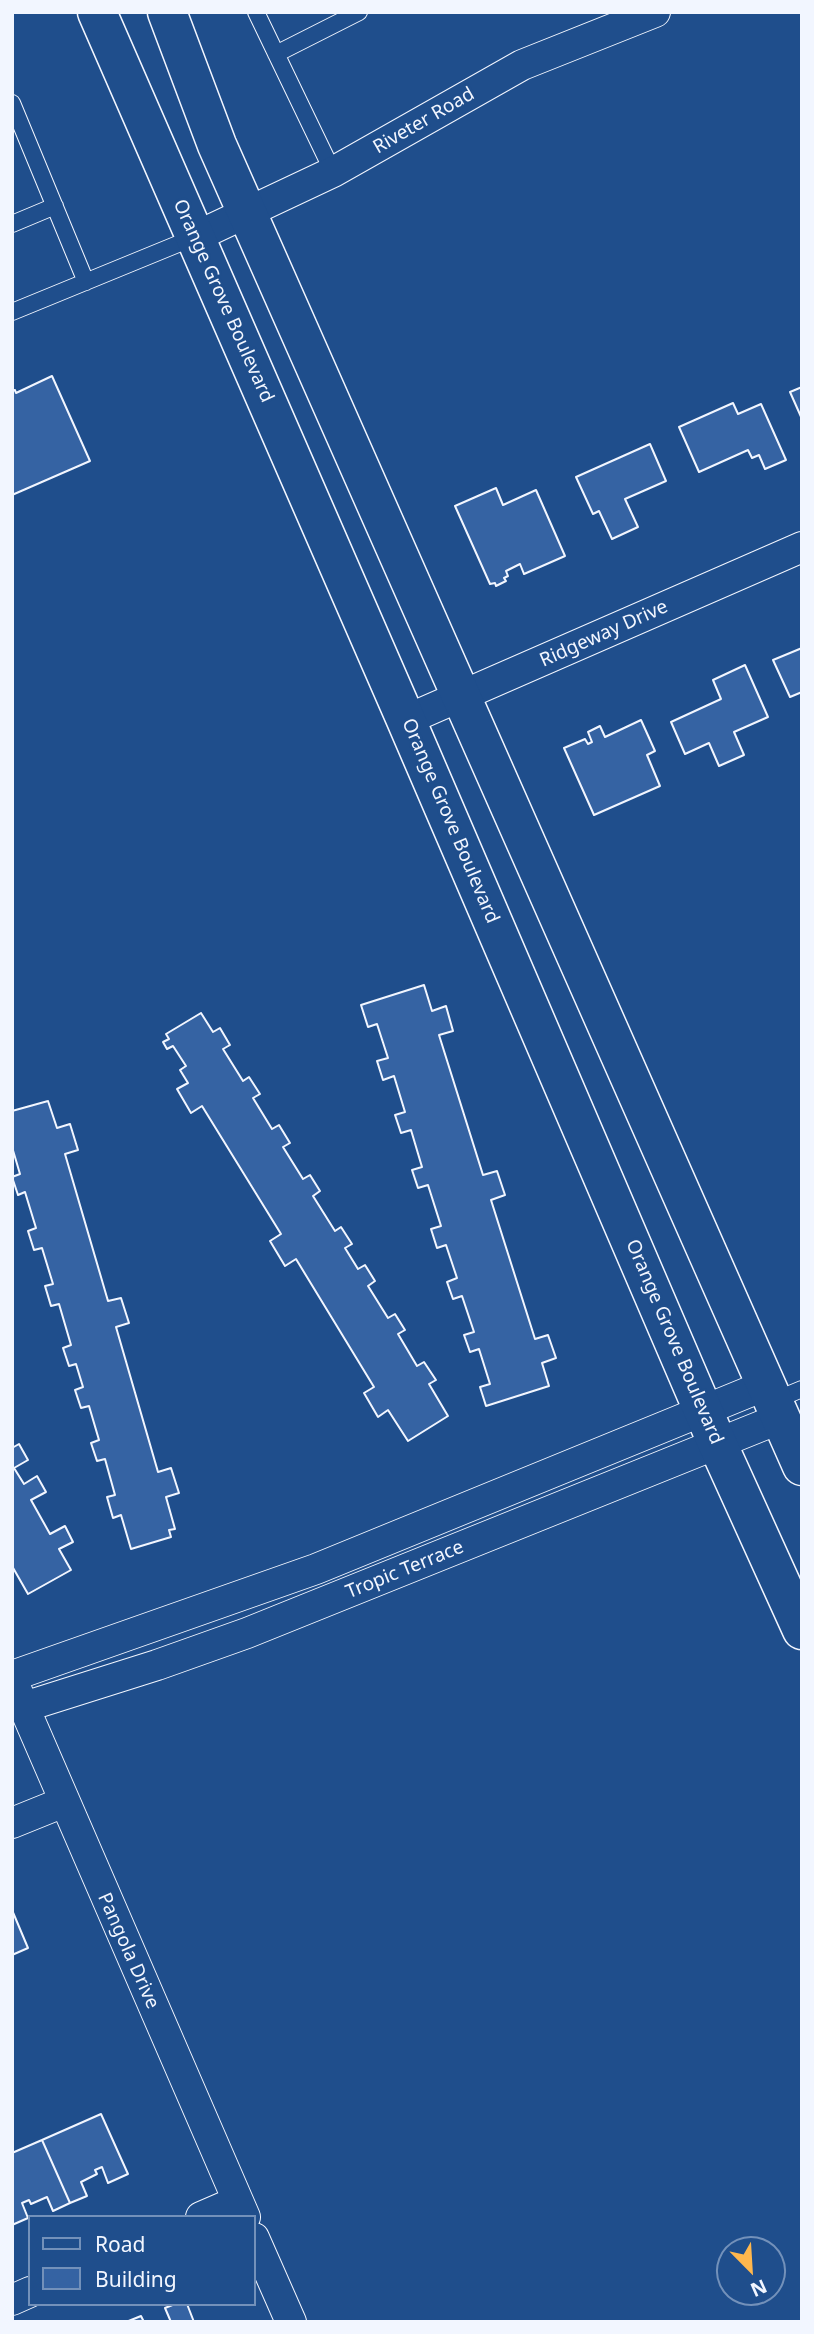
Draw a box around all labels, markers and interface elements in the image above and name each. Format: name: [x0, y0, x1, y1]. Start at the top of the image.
street label: Riveter Road: [369, 83, 479, 159]
street label: Orange Grove Boulevard: [168, 196, 278, 406]
street label: Ridgeway Drive: [536, 596, 672, 672]
street label: Orange Grove Boulevard: [397, 715, 503, 927]
street label: Orange Grove Boulevard: [621, 1236, 727, 1448]
street label: Tropic Terrace: [343, 1536, 467, 1604]
street label: Pangola Drive: [92, 1889, 164, 2013]
legend: [28, 2215, 256, 2306]
text: Road: [95, 2230, 145, 2258]
north arrow: [716, 2236, 786, 2306]
text: Building: [95, 2265, 177, 2293]
text: N: [746, 2273, 771, 2303]

